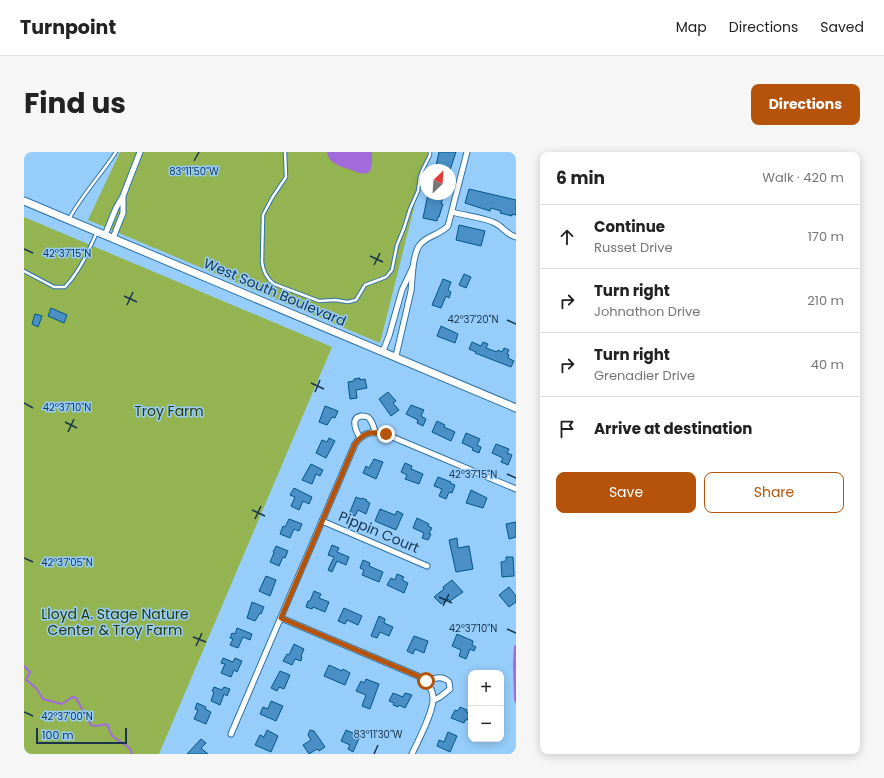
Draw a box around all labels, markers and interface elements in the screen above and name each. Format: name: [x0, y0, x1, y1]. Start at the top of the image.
text: Turnpoint: [20, 14, 116, 41]
text: Map: [676, 17, 707, 37]
text: Directions: [729, 17, 798, 37]
text: Saved: [820, 17, 864, 37]
text: Find us: [24, 84, 126, 123]
button: Directions: [751, 84, 860, 125]
text: 83°11'50"W: [169, 164, 219, 179]
north arrow: [420, 164, 456, 200]
text: 6 min: [556, 166, 605, 190]
text: Walk · 420 m: [762, 168, 844, 187]
text: Continue: [594, 216, 665, 237]
icon: ahead: [556, 226, 578, 248]
text: 170 m: [808, 227, 844, 246]
text: Russet Drive: [594, 238, 673, 257]
text: 42°37'15"N: [43, 246, 91, 261]
street label: West South Boulevard: [201, 253, 349, 331]
text: Turn right: [594, 280, 670, 301]
icon: right: [556, 290, 578, 312]
text: 210 m: [807, 291, 844, 310]
text: Johnathon Drive: [594, 302, 700, 321]
text: 42°37'20"N: [447, 312, 499, 327]
text: Turn right: [594, 344, 670, 365]
icon: right: [556, 354, 578, 376]
text: 40 m: [811, 355, 844, 374]
text: Grenadier Drive: [594, 366, 695, 385]
text: 42°37'10"N: [43, 400, 91, 415]
park label: Troy Farm: [134, 401, 204, 421]
icon: arrive: [556, 418, 578, 440]
text: Arrive at destination: [594, 418, 752, 439]
route end: [377, 425, 395, 443]
text: 42°37'15"N: [449, 467, 497, 482]
button: Save: [556, 472, 696, 513]
button: Share: [704, 472, 844, 513]
street label: Pippin Court: [336, 506, 422, 558]
text: 42°37'05"N: [41, 555, 93, 570]
park label: Lloyd A. Stage Nature Center & Troy Farm: [41, 604, 189, 640]
text: 42°37'10"N: [449, 621, 497, 636]
map controls: [468, 670, 504, 742]
button: +: [468, 670, 504, 706]
route start: [417, 672, 435, 690]
button: −: [468, 706, 504, 742]
text: 42°37'00"N: [41, 709, 93, 724]
scale bar: [36, 726, 127, 745]
text: 100 m: [42, 727, 74, 743]
text: 83°11'30"W: [353, 727, 403, 742]

